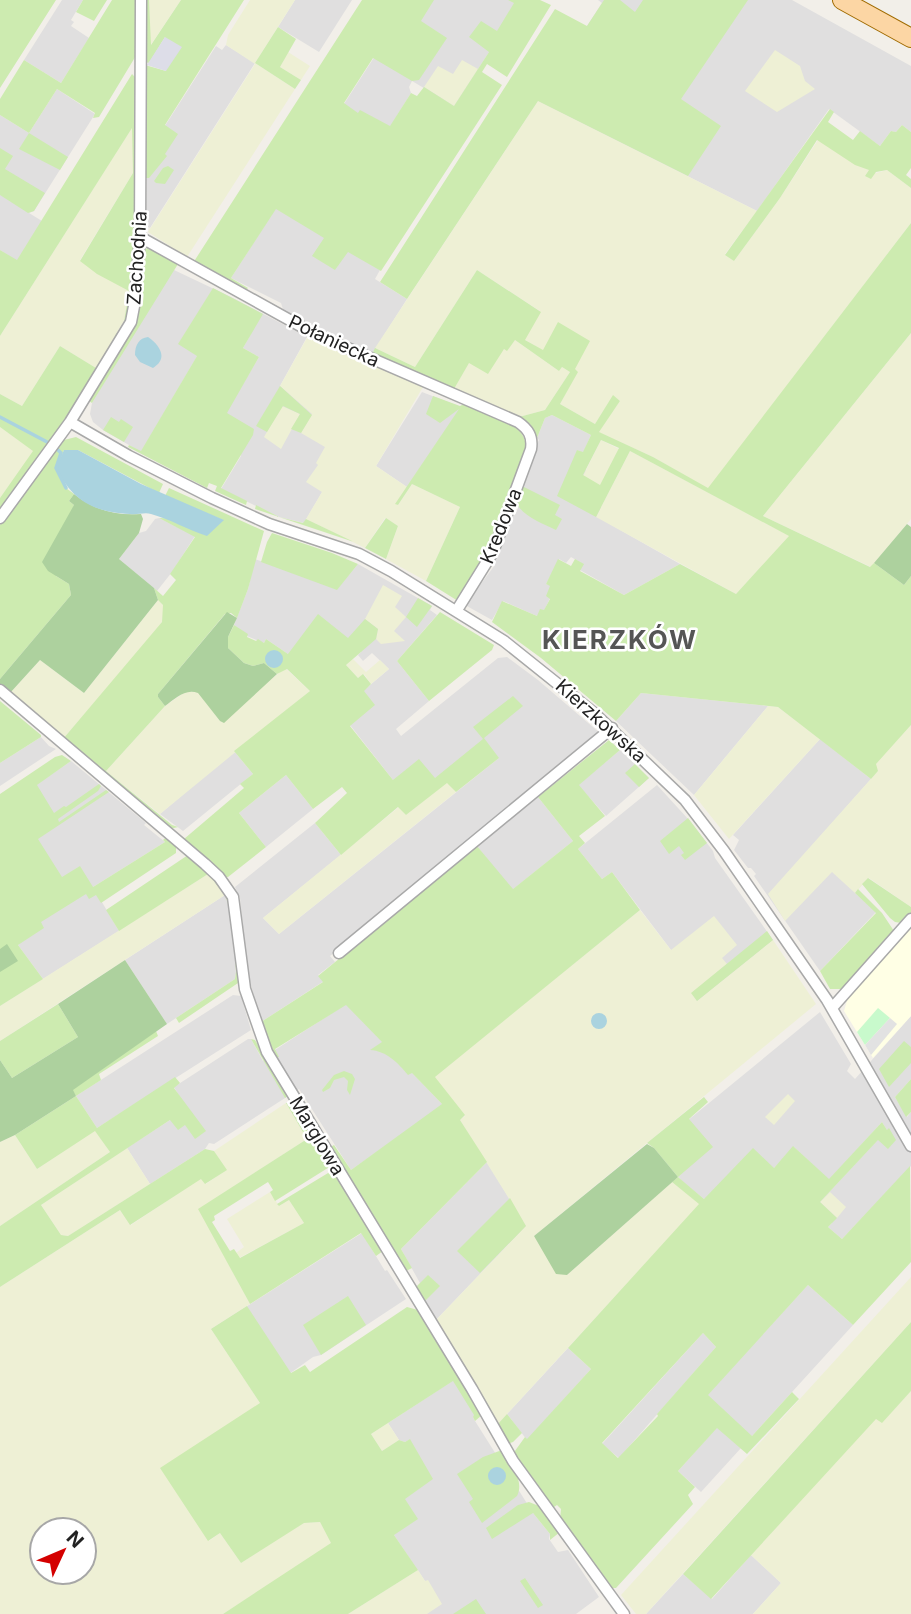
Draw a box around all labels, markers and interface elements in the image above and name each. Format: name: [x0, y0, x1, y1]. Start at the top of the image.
street label: Zachodnia: [122, 210, 152, 306]
street label: Połaniecka: [285, 310, 383, 372]
street label: Kredowa: [475, 485, 527, 567]
district label: KIERZKÓW: [542, 624, 698, 655]
street label: Kierzkowska: [551, 674, 651, 768]
street label: Marglowa: [284, 1092, 350, 1180]
north arrow: [28, 1516, 98, 1586]
text: N: [62, 1526, 88, 1553]

